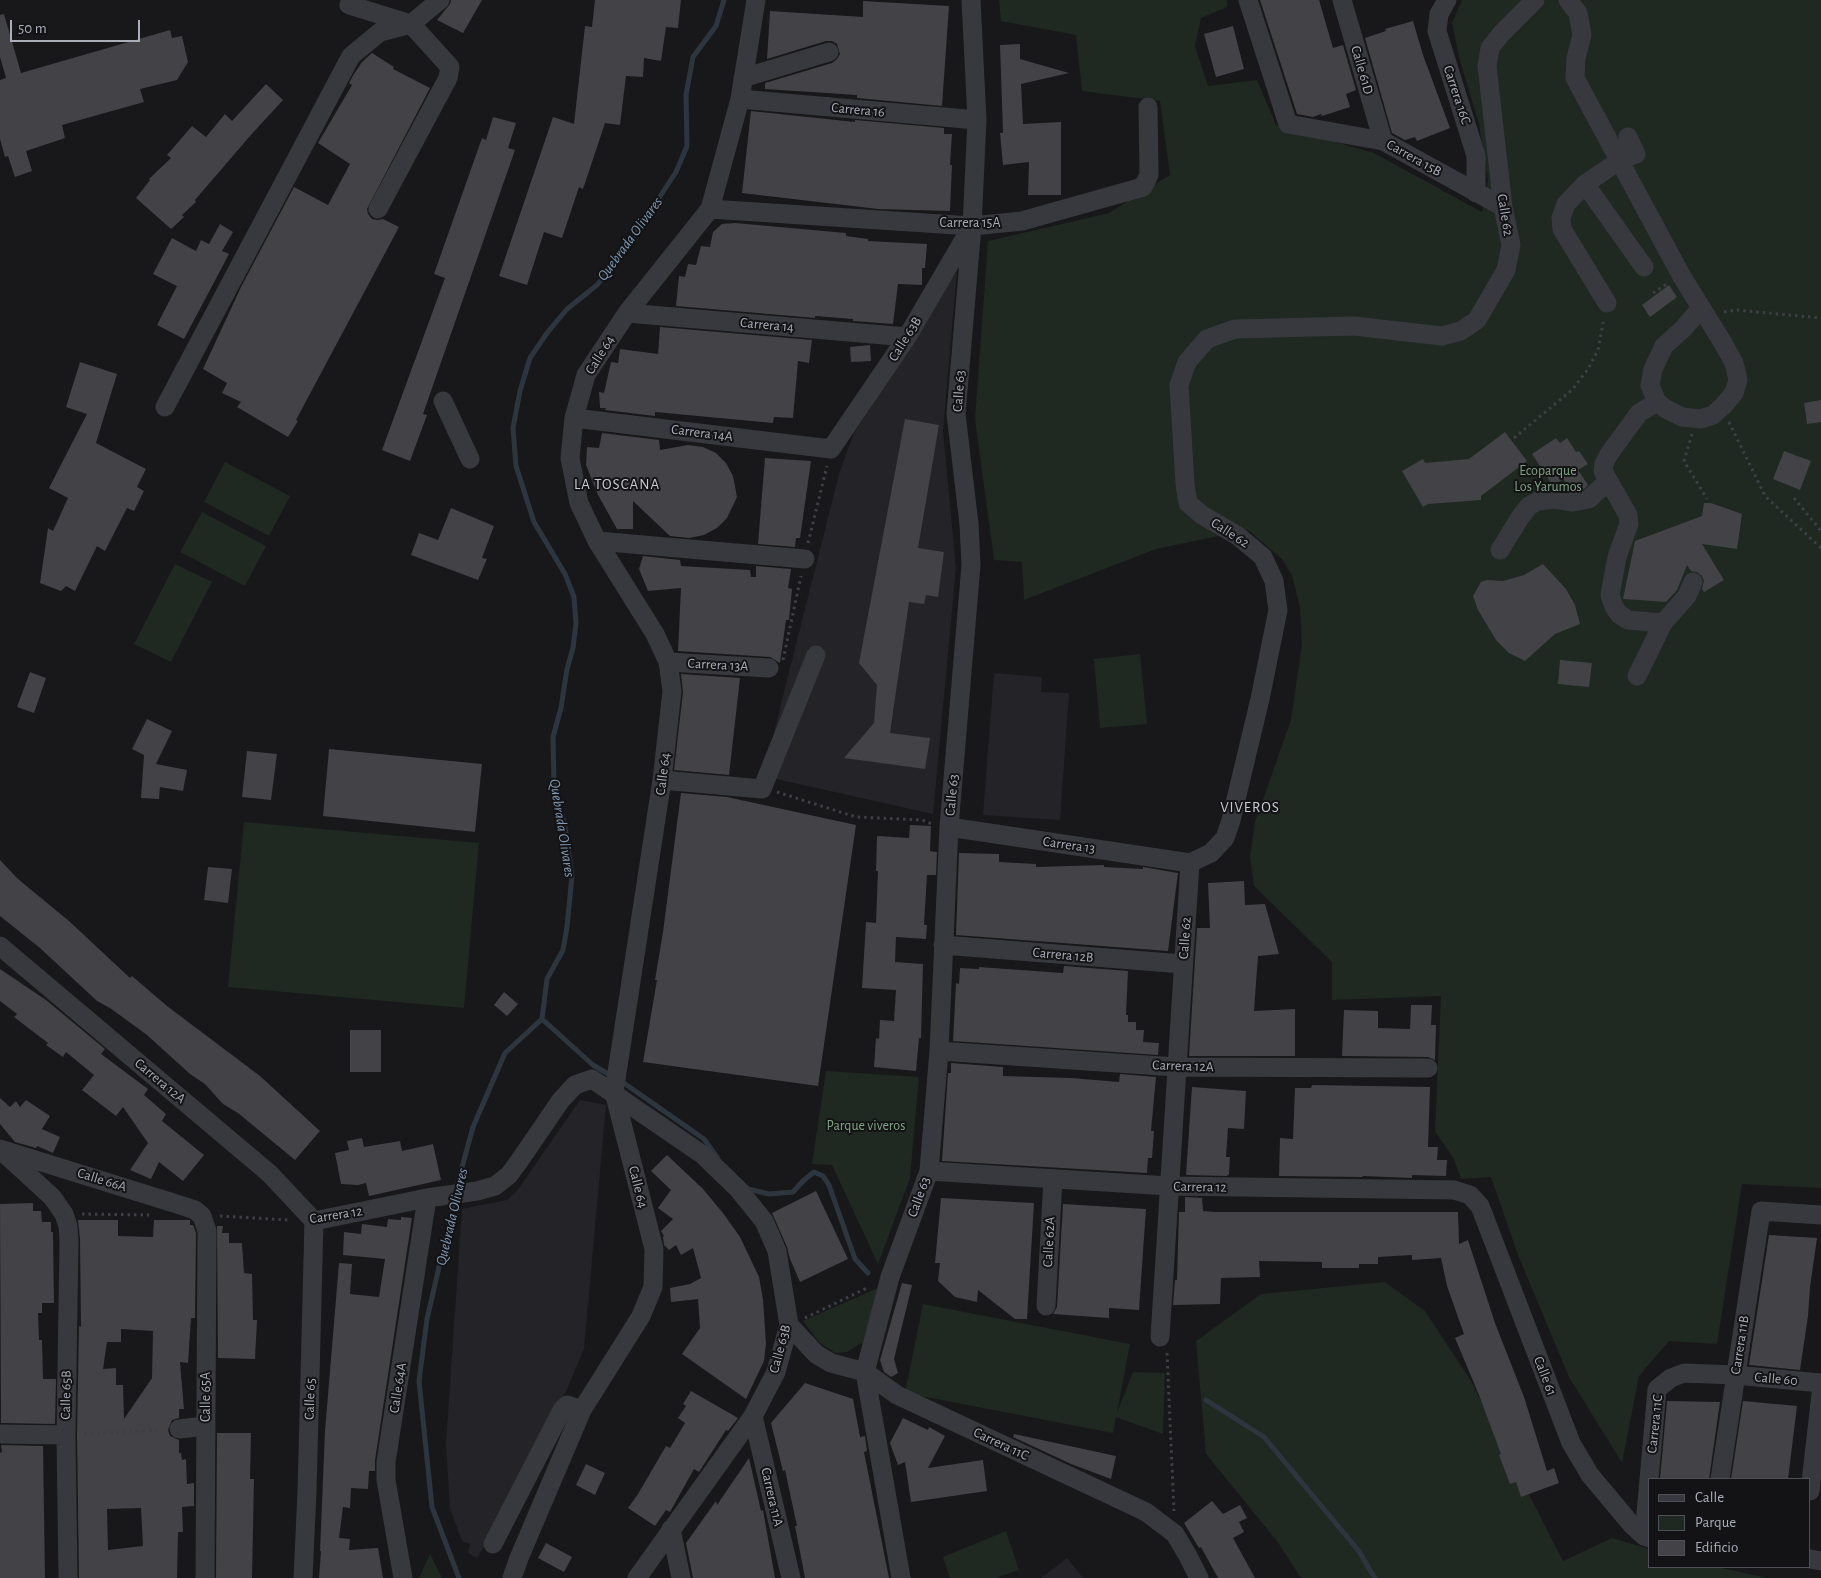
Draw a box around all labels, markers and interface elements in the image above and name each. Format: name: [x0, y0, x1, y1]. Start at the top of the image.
scale bar: [12, 10, 142, 42]
text: 50 m: [18, 21, 47, 36]
street label: Calle 61D: [1347, 44, 1377, 96]
street label: Carrera 16C: [1440, 63, 1474, 127]
street label: Carrera 16: [831, 99, 885, 121]
street label: Carrera 15B: [1383, 136, 1445, 180]
street label: Calle 62: [1493, 193, 1517, 237]
water label: Quebrada Olivares: [594, 194, 666, 284]
street label: Carrera 15A: [939, 215, 1001, 231]
street label: Carrera 14: [739, 314, 795, 336]
street label: Calle 63B: [885, 314, 925, 364]
street label: Calle 64: [582, 332, 618, 378]
street label: Calle 63: [949, 370, 969, 412]
street label: Carrera 14A: [670, 421, 734, 445]
park label: Ecoparque Los Yarumos: [1514, 463, 1582, 496]
district label: LA TOSCANA: [573, 475, 661, 493]
street label: Calle 62: [1208, 514, 1252, 552]
street label: Carrera 13A: [687, 655, 749, 675]
street label: Calle 64: [652, 752, 674, 796]
street label: Calle 63: [942, 773, 962, 817]
water label: Quebrada Olivares: [545, 778, 579, 878]
district label: VIVEROS: [1219, 798, 1281, 816]
street label: Carrera 13: [1042, 833, 1096, 857]
street label: Calle 62: [1175, 916, 1195, 960]
street label: Carrera 12B: [1032, 944, 1094, 966]
street label: Carrera 12A: [131, 1055, 189, 1107]
street label: Carrera 12A: [1152, 1057, 1214, 1075]
park label: Parque viveros: [827, 1118, 905, 1134]
street label: Calle 64: [625, 1164, 651, 1210]
street label: Calle 66A: [75, 1165, 129, 1195]
water label: Quebrada Olivares: [432, 1167, 472, 1267]
street label: Calle 63: [904, 1174, 934, 1220]
street label: Carrera 12: [1173, 1178, 1227, 1196]
street label: Carrera 12: [308, 1203, 364, 1227]
street label: Calle 62A: [1039, 1216, 1059, 1268]
street label: Carrera 11B: [1727, 1314, 1753, 1376]
street label: Calle 63B: [766, 1323, 794, 1375]
street label: Calle 61: [1530, 1354, 1560, 1398]
street label: Calle 64A: [386, 1362, 410, 1414]
street label: Calle 60: [1754, 1369, 1798, 1389]
street label: Calle 65B: [57, 1370, 75, 1420]
street label: Calle 65A: [198, 1372, 214, 1422]
street label: Calle 65: [301, 1378, 319, 1420]
street label: Carrera 11C: [1644, 1394, 1666, 1454]
street label: Carrera 11C: [971, 1424, 1031, 1464]
street label: Carrera 11A: [757, 1466, 787, 1528]
legend: [1648, 1478, 1811, 1568]
text: Calle: [1695, 1490, 1724, 1505]
text: Parque: [1695, 1515, 1736, 1530]
text: Edificio: [1695, 1540, 1738, 1555]

